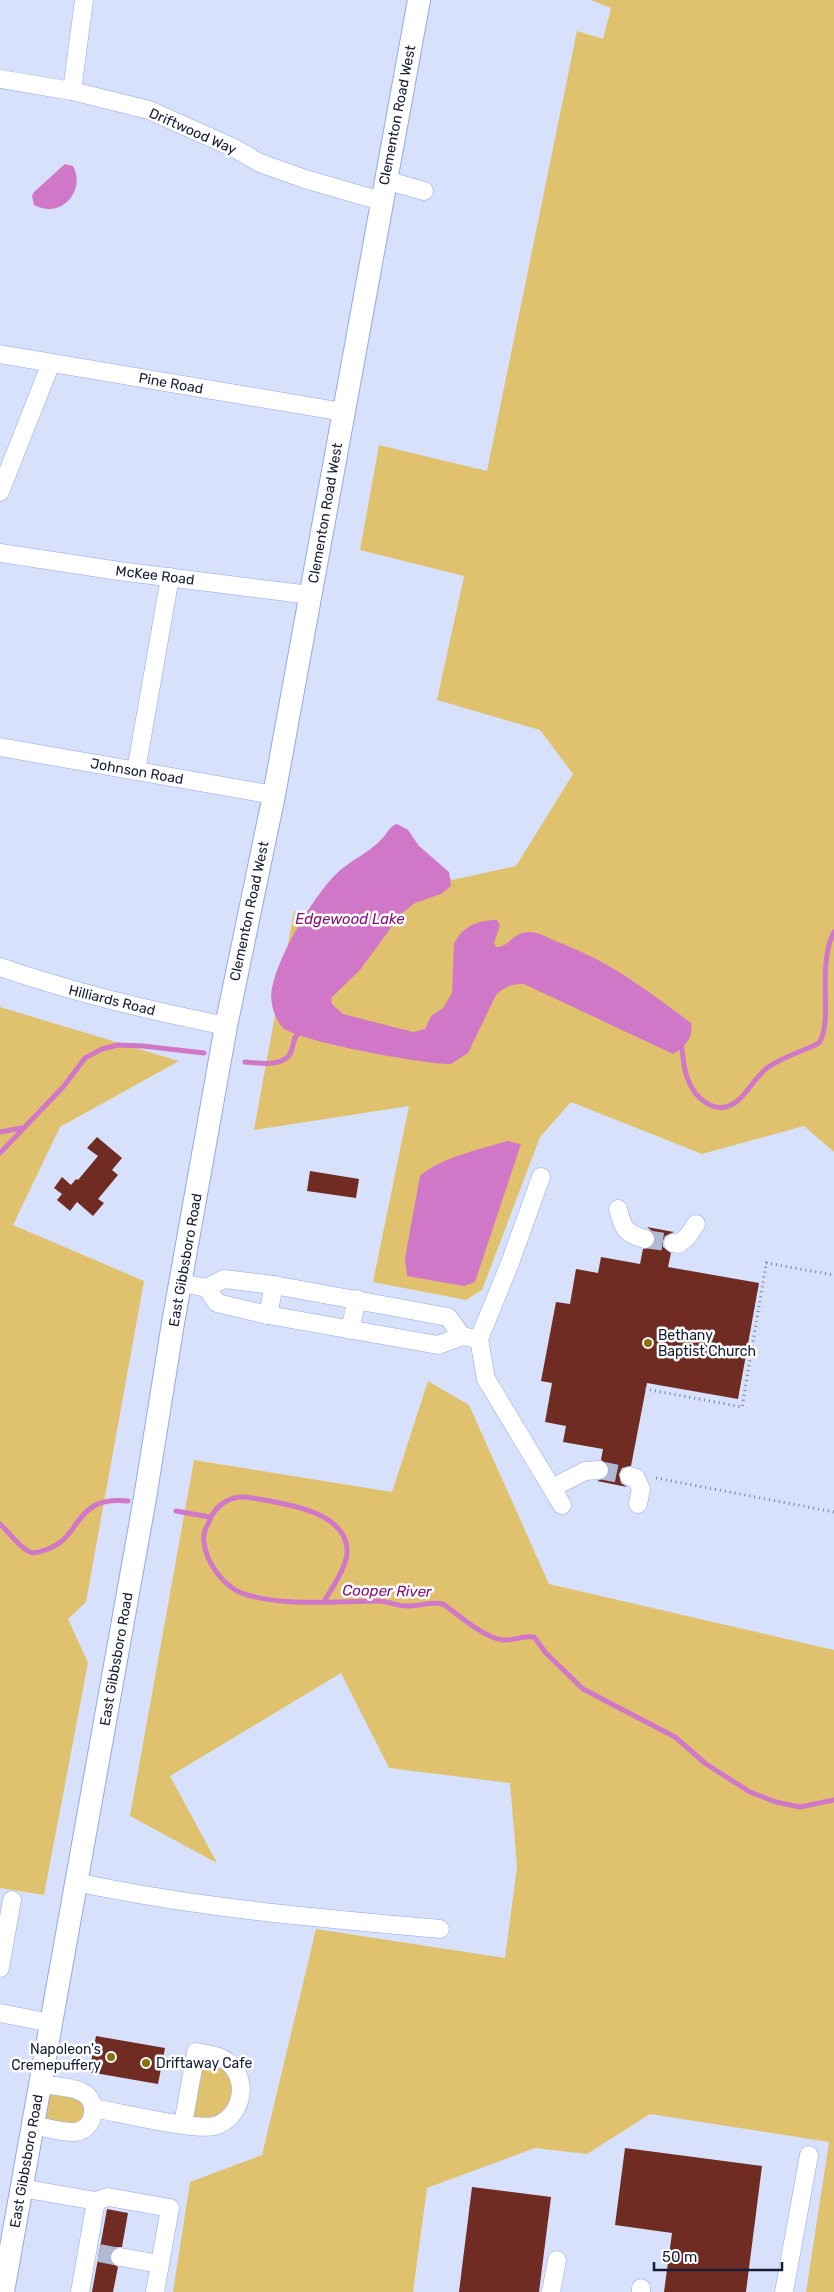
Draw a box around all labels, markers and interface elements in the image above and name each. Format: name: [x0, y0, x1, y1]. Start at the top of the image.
street label: Clementon Road West: [376, 43, 420, 187]
street label: Driftwood Way: [146, 105, 239, 158]
street label: Pine Road: [137, 369, 205, 398]
street label: Clementon Road West: [305, 441, 346, 585]
street label: McKee Road: [115, 562, 195, 589]
street label: Johnson Road: [89, 755, 185, 788]
street label: Clementon Road West: [226, 839, 273, 983]
water label: Edgewood Lake: [295, 910, 405, 928]
street label: Hilliards Road: [67, 982, 157, 1019]
street label: East Gibbsboro Road: [165, 1192, 206, 1328]
place label: Bethany Baptist Church: [658, 1327, 756, 1360]
marker: Bethany Baptist Church: [642, 1337, 654, 1349]
water label: Cooper River: [342, 1581, 433, 1601]
street label: East Gibbsboro Road: [96, 1591, 137, 1727]
place label: Napoleon's Cremepuffery: [11, 2041, 101, 2074]
marker: Napoleon's Cremepuffery: [105, 2051, 117, 2063]
place label: Driftaway Cafe: [156, 2055, 253, 2072]
marker: Driftaway Cafe: [140, 2057, 152, 2069]
street label: East Gibbsboro Road: [6, 2093, 47, 2229]
scale bar: [654, 2240, 782, 2272]
text: 50 m: [662, 2248, 697, 2266]

